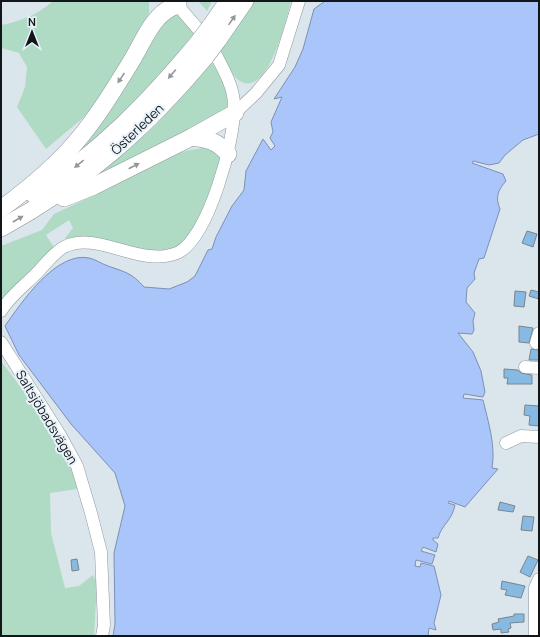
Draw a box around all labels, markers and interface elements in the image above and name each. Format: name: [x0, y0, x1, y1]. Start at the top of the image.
north arrow: [12, 12, 52, 52]
text: N: [28, 14, 36, 29]
one-way arrow: [228, 15, 236, 26]
one-way arrow: [168, 68, 177, 79]
one-way arrow: [117, 73, 125, 83]
street label: Österleden: [107, 99, 167, 159]
one-way arrow: [73, 159, 84, 168]
one-way arrow: [128, 162, 139, 169]
one-way arrow: [12, 215, 24, 222]
street label: Saltsjöbadsvägen: [12, 367, 82, 467]

